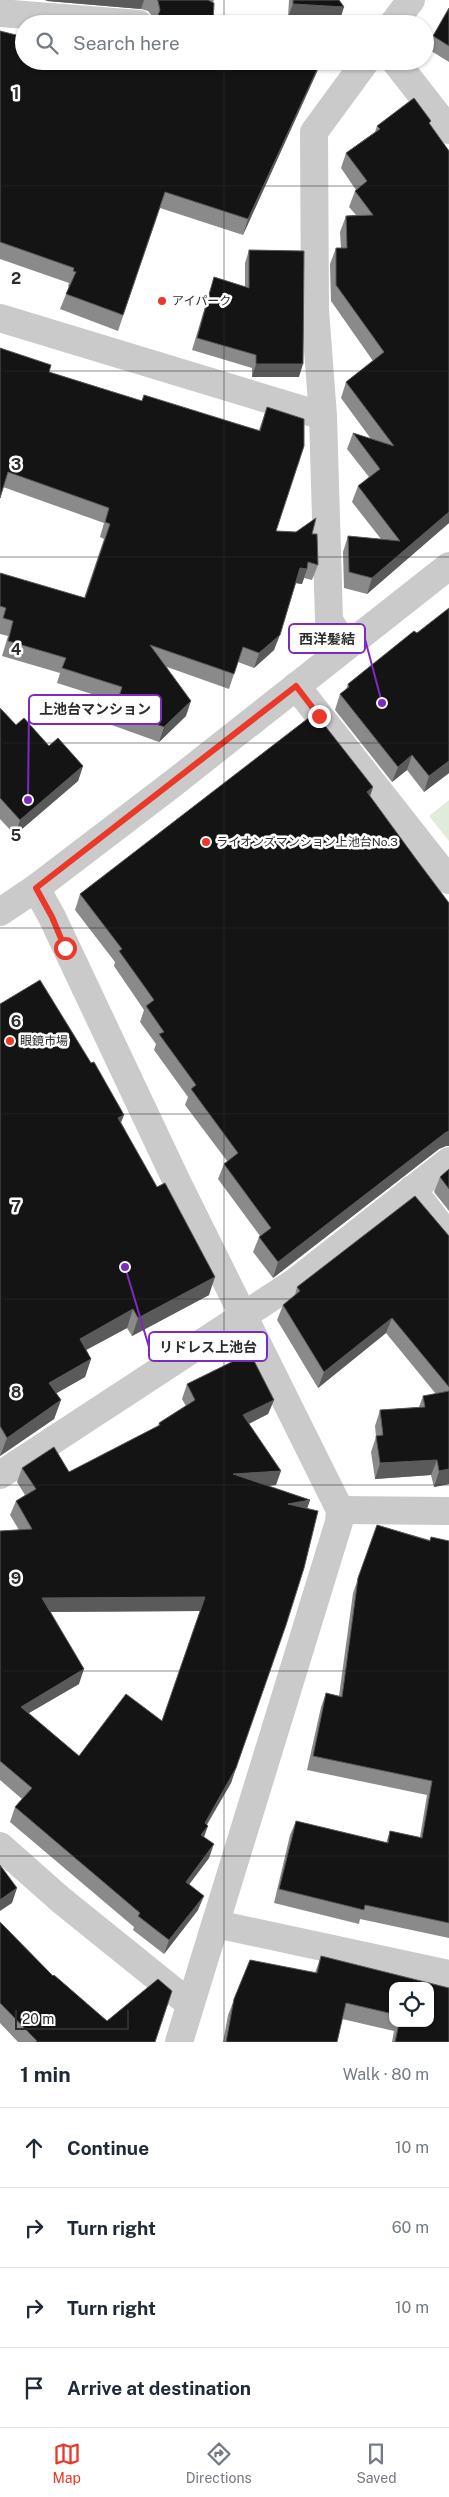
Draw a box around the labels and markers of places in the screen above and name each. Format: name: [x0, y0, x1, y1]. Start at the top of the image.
place label: アイパーク: [172, 294, 231, 308]
marker: アイパーク: [156, 295, 168, 307]
callout: 西洋髪結: [289, 624, 365, 653]
callout: 上池台マンション: [29, 695, 161, 724]
place label: ライオンズマンション上池台No.3: [216, 835, 398, 849]
marker: ライオンズマンション上池台No.3: [200, 836, 212, 848]
place label: 眼鏡市場: [20, 1034, 68, 1048]
marker: 眼鏡市場: [4, 1035, 16, 1047]
callout: リドレス上池台: [149, 1332, 267, 1361]

